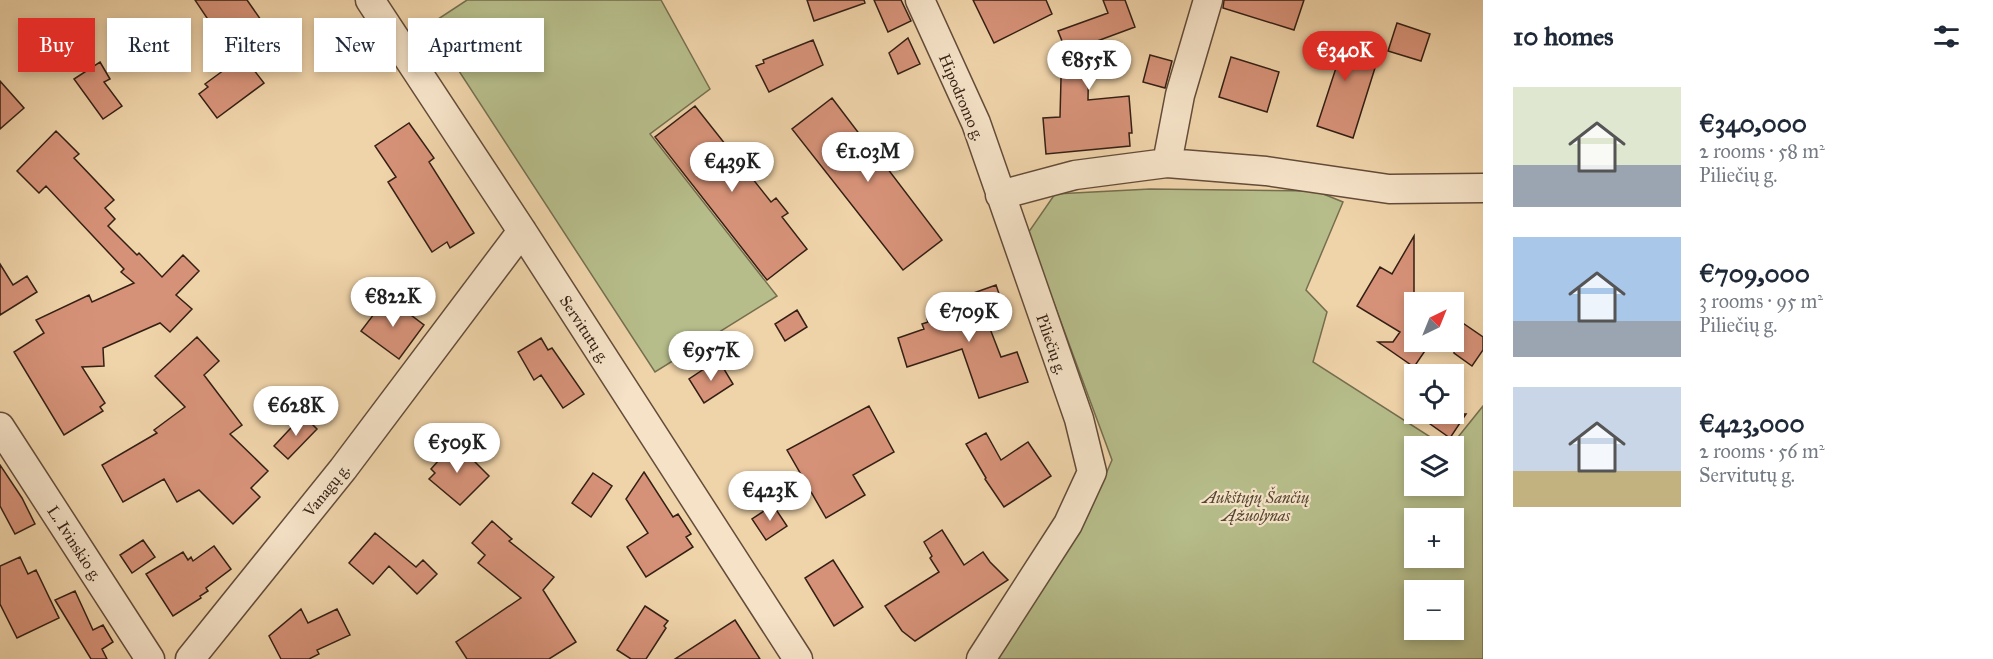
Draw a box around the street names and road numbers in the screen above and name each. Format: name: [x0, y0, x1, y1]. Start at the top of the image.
street label: Hipodromo g.: [934, 51, 988, 144]
street label: Servitutų g.: [555, 292, 613, 367]
street label: Piliečių g.: [1031, 311, 1071, 377]
street label: Vanagų g.: [299, 460, 354, 522]
street label: L. Ivinskio g.: [42, 502, 106, 585]

